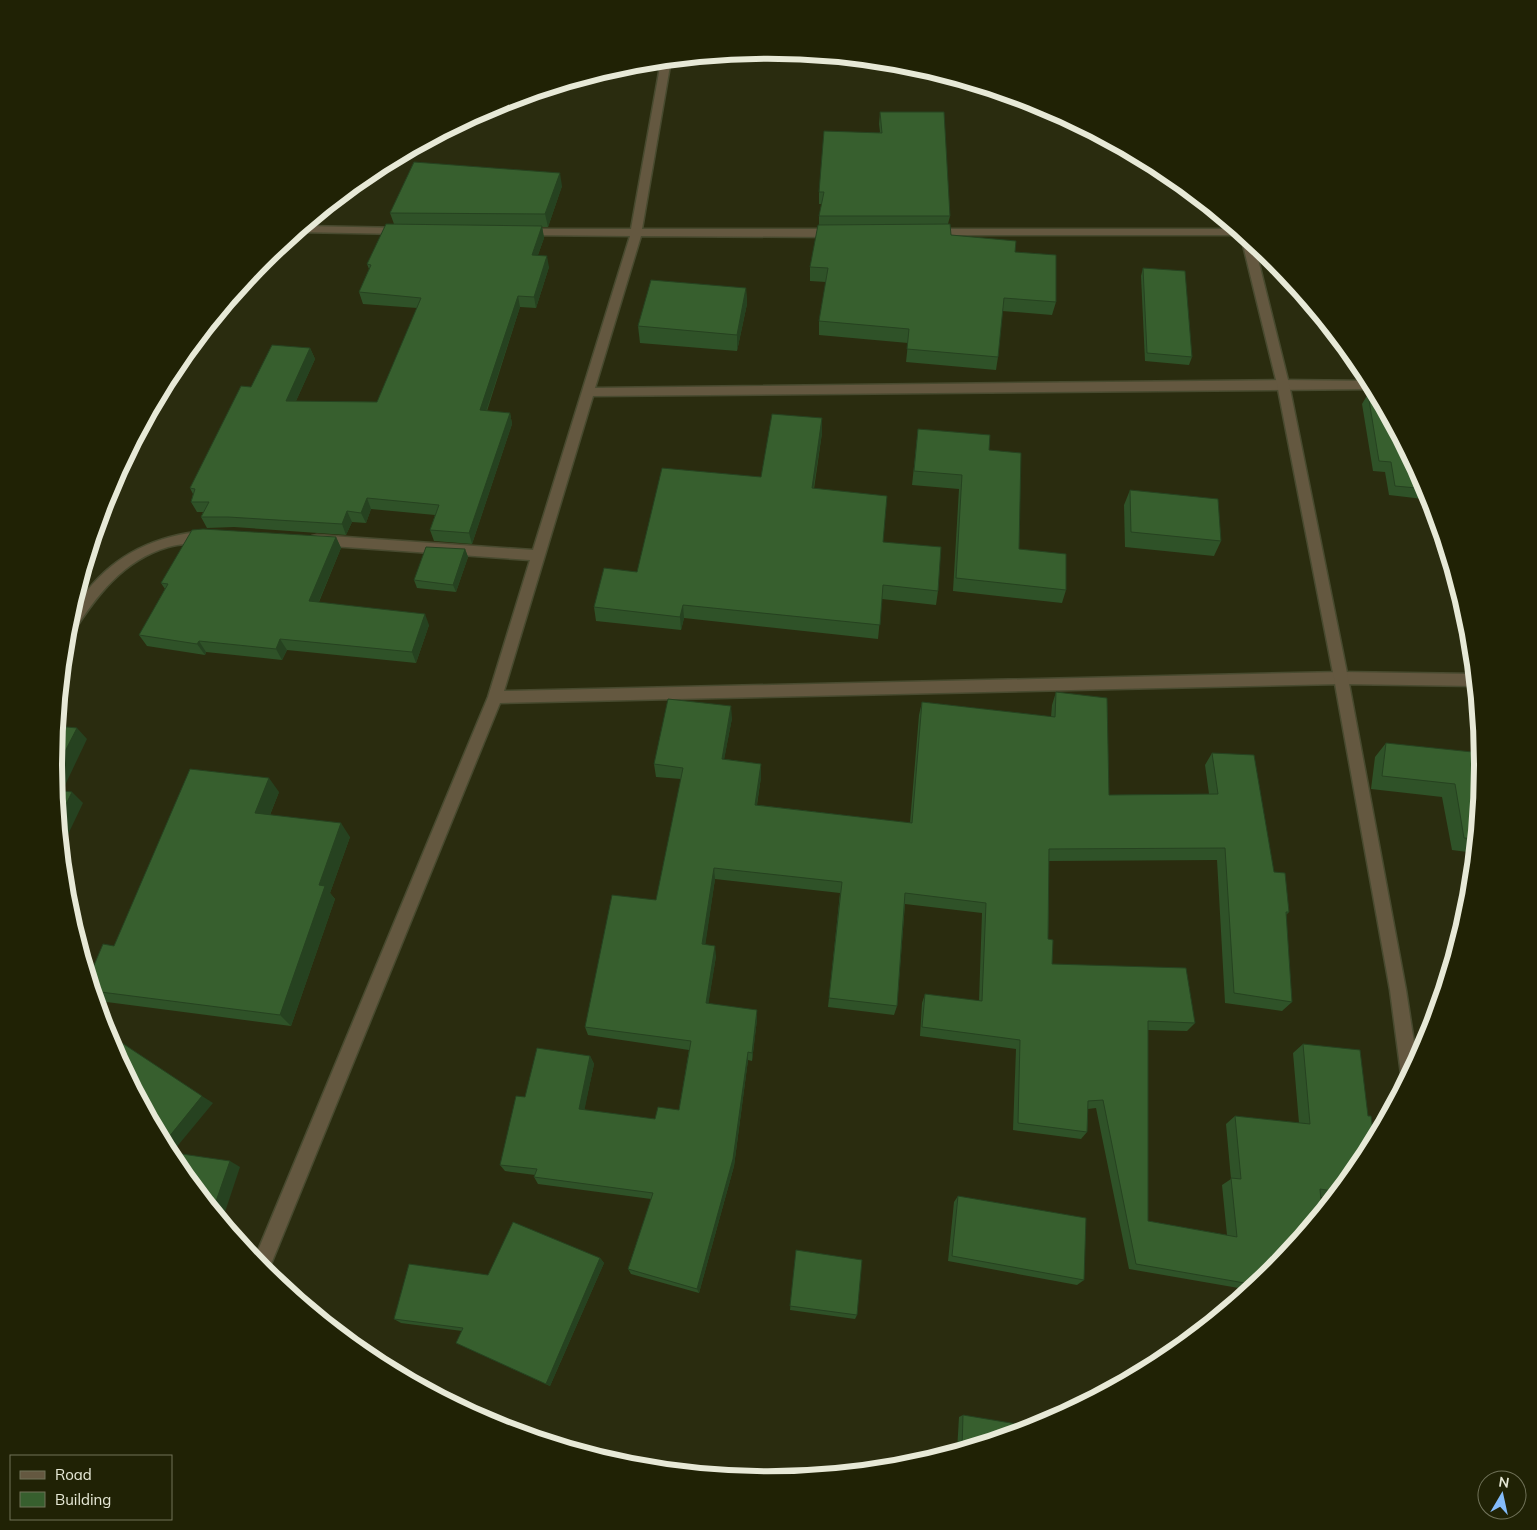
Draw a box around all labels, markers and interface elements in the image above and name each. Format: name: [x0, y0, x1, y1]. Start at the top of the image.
legend: [10, 1455, 172, 1520]
text: Road: [55, 1465, 92, 1484]
north arrow: [1477, 1470, 1527, 1520]
text: N: [1497, 1472, 1511, 1492]
text: Building: [55, 1490, 111, 1509]

